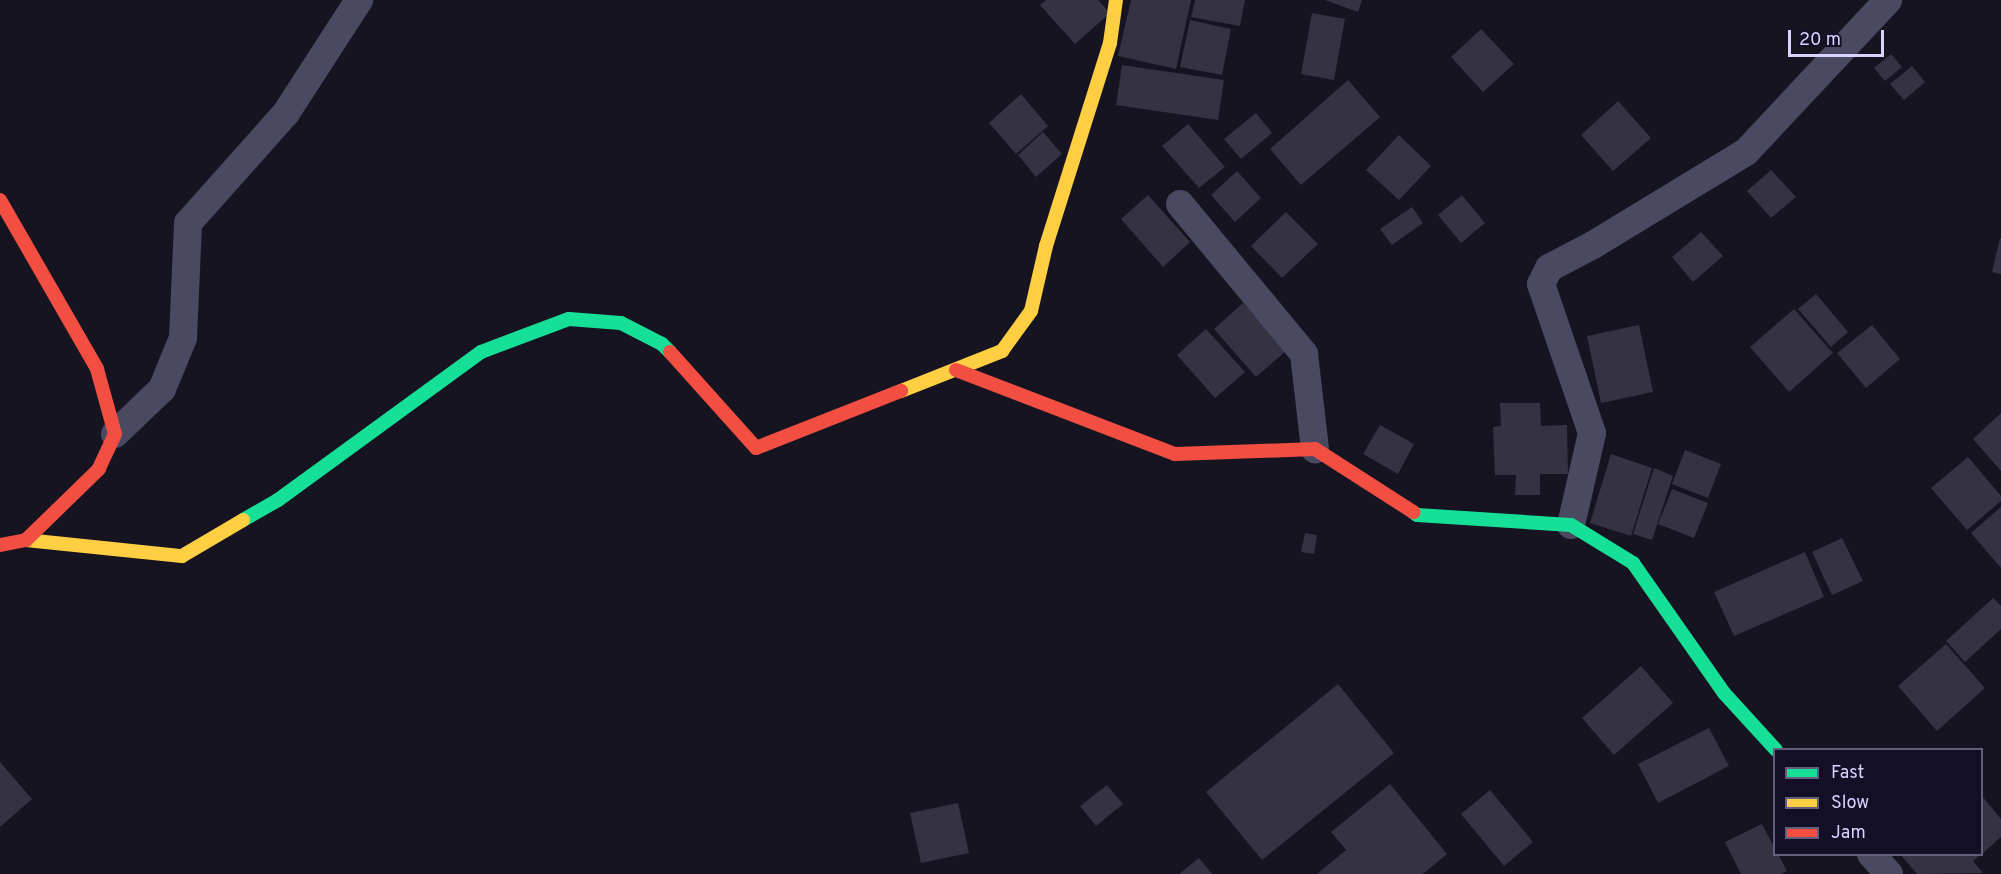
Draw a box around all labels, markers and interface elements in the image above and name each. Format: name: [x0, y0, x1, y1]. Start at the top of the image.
scale bar: [1791, 18, 1887, 56]
text: 20 m: [1799, 29, 1841, 52]
legend: [1773, 748, 1983, 856]
text: Fast: [1831, 762, 1864, 785]
text: Slow: [1831, 792, 1869, 815]
text: Jam: [1831, 822, 1866, 845]

